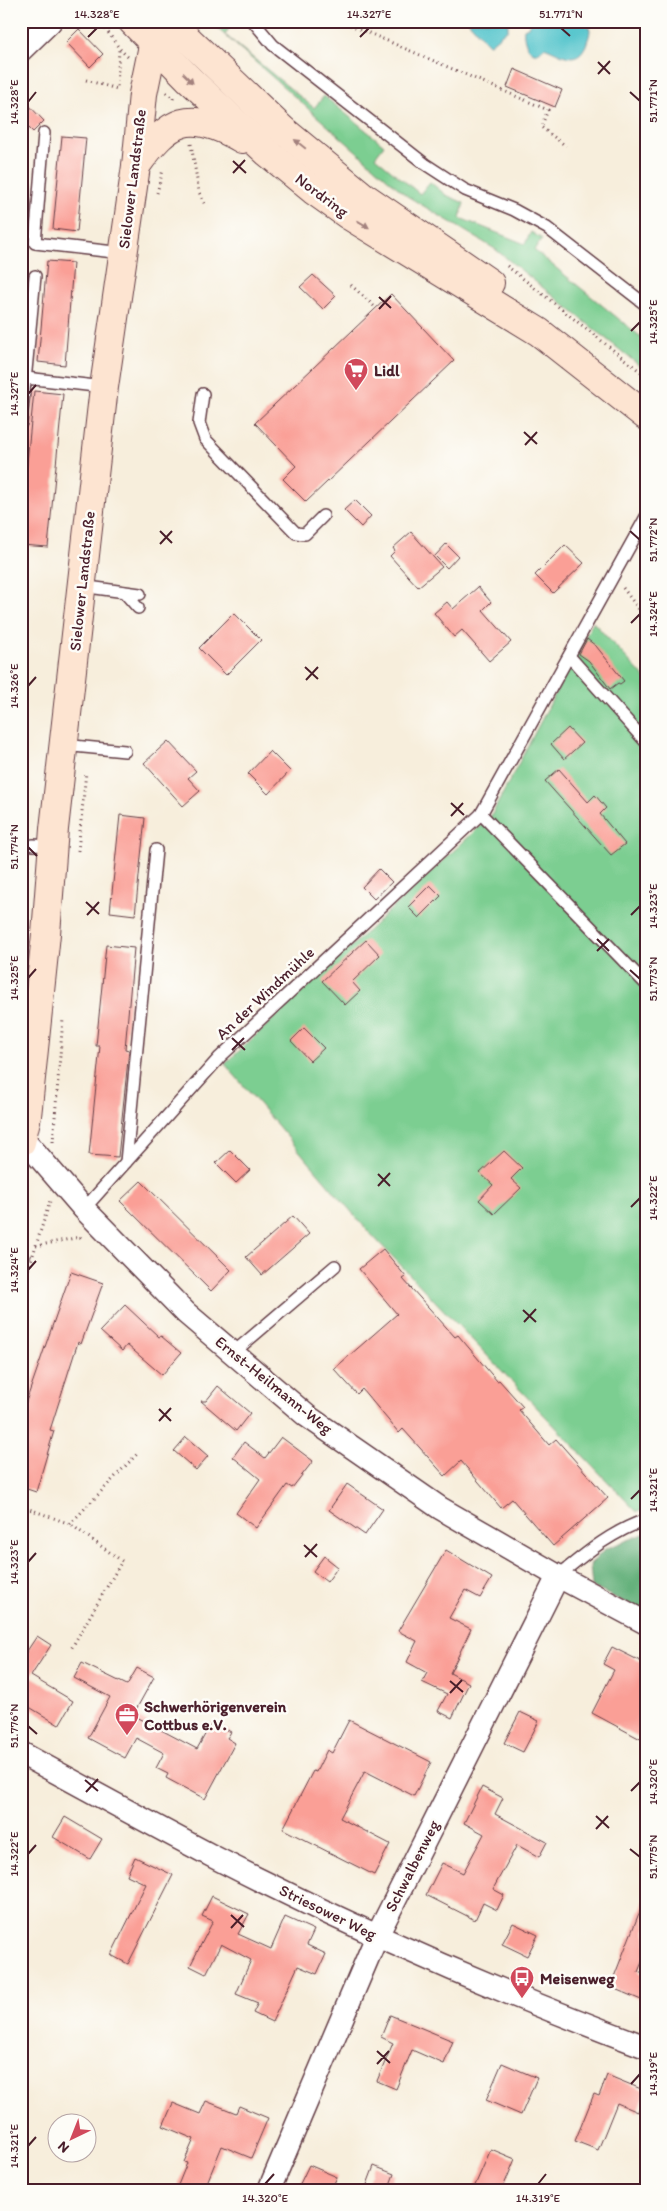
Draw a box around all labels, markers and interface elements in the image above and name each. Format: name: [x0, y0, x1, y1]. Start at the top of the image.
text: 14.328°E: [74, 7, 120, 21]
text: 14.327°E: [347, 7, 392, 21]
text: 51.771°N: [539, 7, 583, 21]
one-way arrow: [182, 72, 194, 84]
text: 14.328°E: [7, 79, 21, 125]
text: 51.771°N: [646, 79, 660, 123]
street label: Sielower Landstraße: [114, 108, 150, 250]
one-way arrow: [294, 138, 307, 149]
street label: Nordring: [292, 169, 353, 222]
one-way arrow: [357, 220, 370, 229]
text: 14.325°E: [646, 299, 660, 345]
supermarket icon: Lidl: [343, 357, 369, 391]
place label: Lidl: [374, 361, 400, 380]
text: 14.327°E: [7, 371, 21, 416]
street label: Sielower Landstraße: [65, 510, 99, 652]
text: 51.772°N: [646, 518, 660, 562]
text: 14.324°E: [646, 591, 660, 637]
text: 14.326°E: [7, 663, 21, 709]
text: 51.774°N: [7, 824, 21, 870]
text: 14.323°E: [646, 883, 660, 929]
street label: An der Windmühle: [212, 943, 318, 1043]
text: 14.325°E: [7, 955, 21, 1001]
text: 51.773°N: [646, 957, 660, 1001]
text: 14.322°E: [646, 1175, 660, 1221]
text: 14.324°E: [7, 1247, 21, 1293]
street label: Ernst-Heilmann-Weg: [212, 1332, 337, 1439]
text: 14.321°E: [646, 1467, 660, 1512]
text: 14.323°E: [7, 1539, 21, 1585]
place label: Schwerhörigenverein Cottbus e.V.: [144, 1697, 287, 1734]
office icon: Schwerhörigenverein Cottbus e.V.: [114, 1702, 140, 1736]
text: 51.776°N: [7, 1704, 21, 1748]
text: 14.320°E: [646, 1759, 660, 1805]
street label: Schwalbenweg: [381, 1816, 444, 1915]
text: 14.322°E: [7, 1831, 21, 1877]
text: 51.775°N: [646, 1835, 660, 1879]
street label: Striesower Weg: [276, 1880, 380, 1944]
bus stop icon: Meisenweg: [509, 1965, 535, 1999]
place label: Meisenweg: [540, 1969, 615, 1989]
text: 14.319°E: [646, 2051, 660, 2096]
north arrow: [48, 2114, 98, 2164]
text: 14.321°E: [7, 2123, 21, 2168]
text: N: [54, 2138, 73, 2157]
text: 14.320°E: [242, 2191, 288, 2205]
text: 14.319°E: [516, 2191, 561, 2205]

